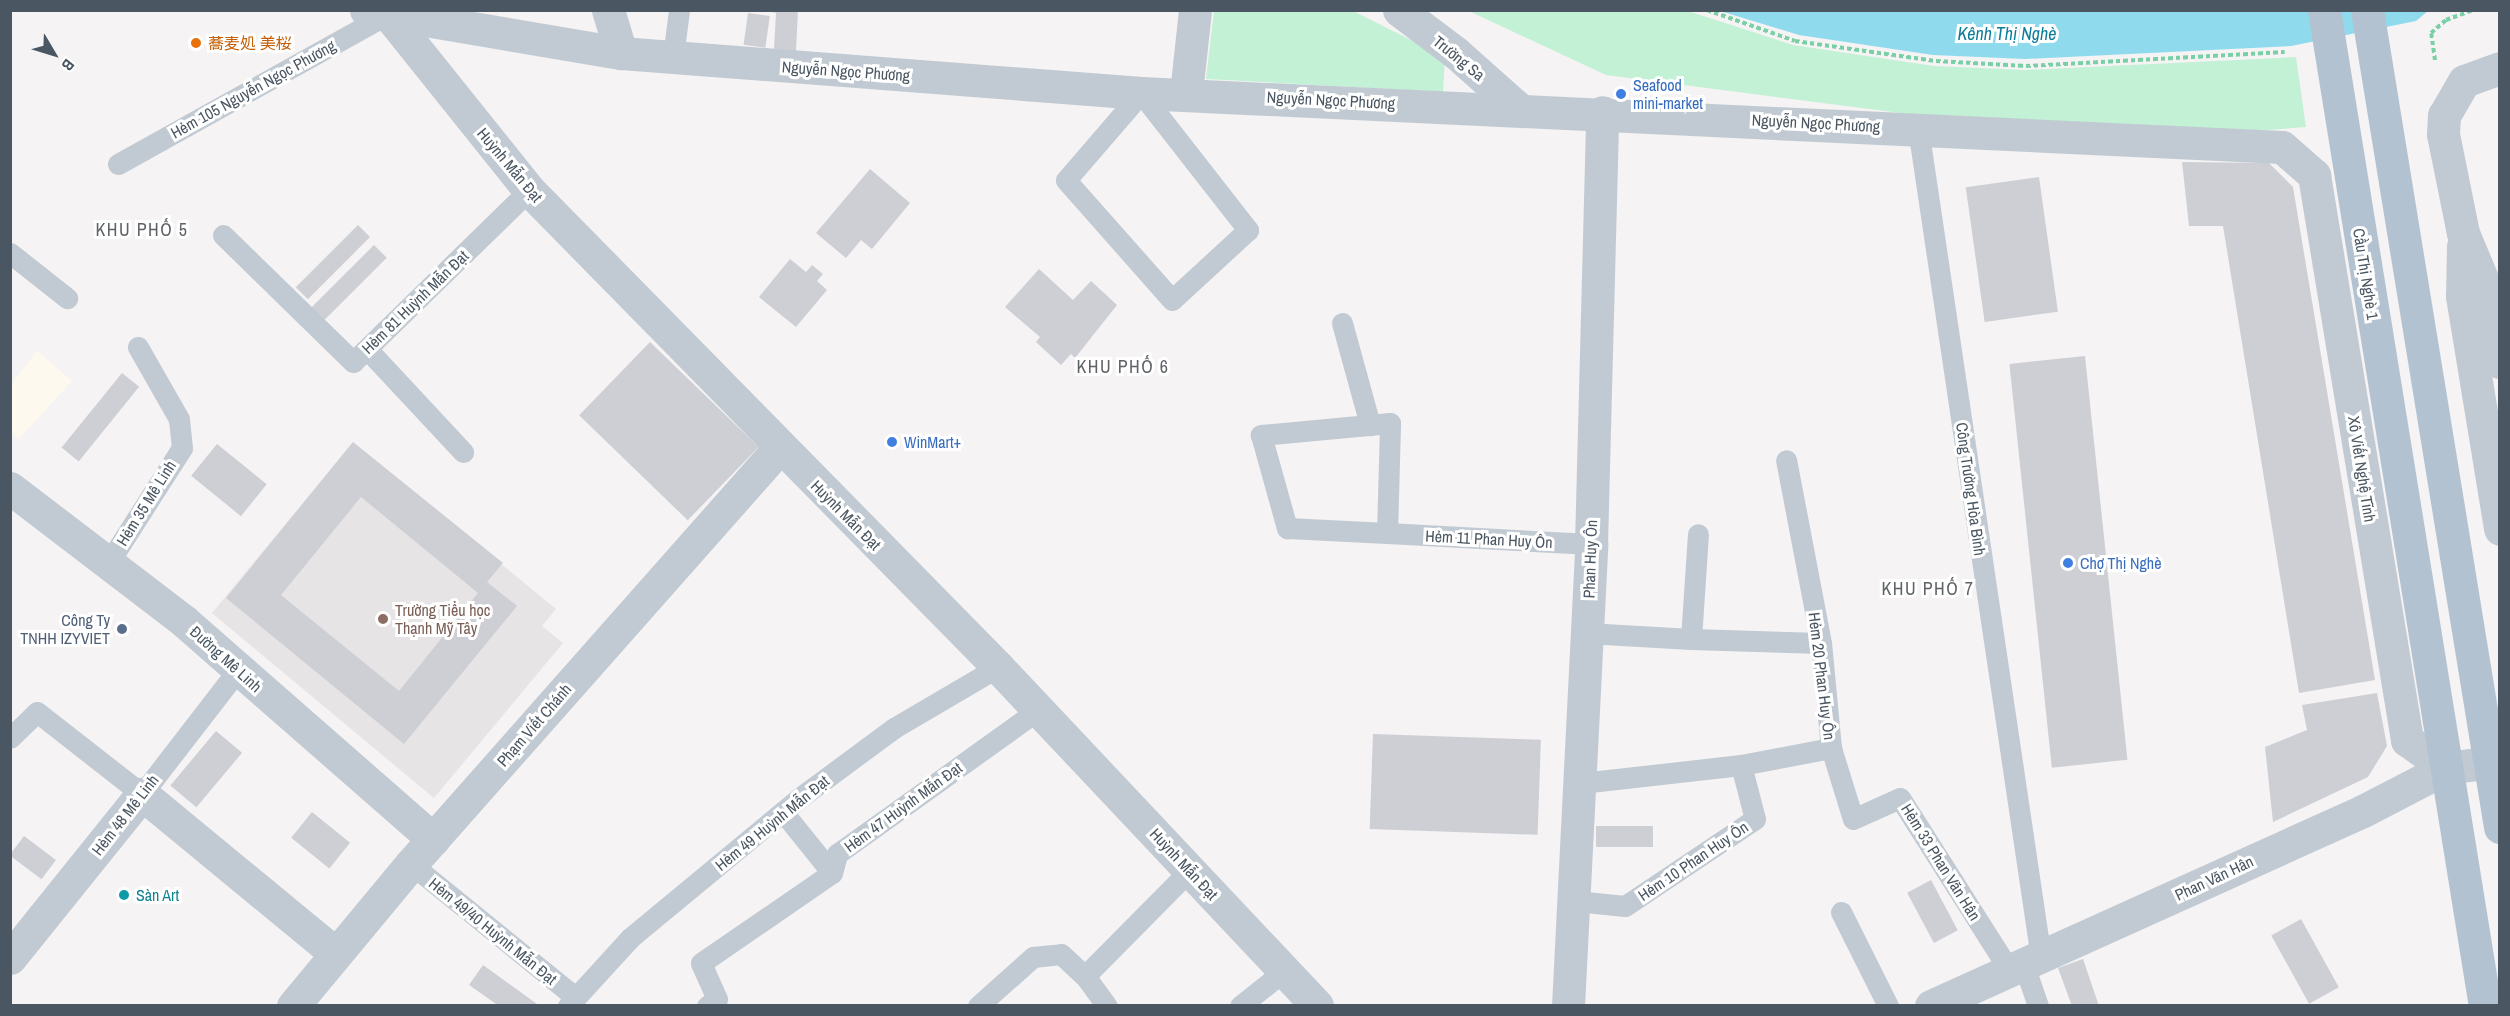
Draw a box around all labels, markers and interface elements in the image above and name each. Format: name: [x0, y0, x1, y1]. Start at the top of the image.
water label: Kênh Thị Nghè: [1957, 23, 2057, 45]
north arrow: [24, 24, 84, 84]
street label: Trường Sa: [1429, 31, 1489, 85]
place label: 蕎麦処 美桜: [208, 33, 292, 53]
street label: Hẻm 105 Nguyễn Ngọc Phương: [167, 36, 339, 142]
marker: 蕎麦処 美桜: [189, 36, 203, 50]
text: B: [57, 55, 80, 76]
street label: Nguyễn Ngọc Phương: [781, 57, 911, 85]
place label: Seafood mini-market: [1633, 75, 1703, 113]
street label: Nguyễn Ngọc Phương: [1266, 87, 1396, 113]
marker: Seafood mini-market: [1614, 87, 1628, 101]
street label: Nguyễn Ngọc Phương: [1751, 110, 1881, 136]
street label: Huỳnh Mẫn Đạt: [473, 124, 547, 206]
district label: KHU PHỐ 5: [95, 219, 189, 241]
street label: Cầu Thị Nghè 1: [2349, 227, 2383, 321]
street label: Hẻm 81 Huỳnh Mẫn Đạt: [358, 246, 472, 358]
district label: KHU PHỐ 6: [1076, 356, 1170, 378]
street label: Xô Viết Nghệ Tĩnh: [2344, 415, 2380, 523]
street label: Công Trường Hòa Bình: [1952, 421, 1990, 557]
place label: WinMart+: [904, 432, 961, 452]
marker: WinMart+: [885, 435, 899, 449]
street label: Hẻm 35 Mê Linh: [112, 457, 180, 549]
street label: Huỳnh Mẫn Đạt: [807, 476, 885, 554]
street label: Phan Huy Ôn: [1579, 519, 1601, 599]
street label: Hẻm 11 Phan Huy Ôn: [1425, 526, 1553, 552]
place label: Chợ Thị Nghè: [2080, 553, 2162, 573]
marker: Chợ Thị Nghè: [2061, 556, 2075, 570]
district label: KHU PHỐ 7: [1881, 578, 1975, 600]
place label: Trường Tiểu học Thạnh Mỹ Tây: [395, 600, 491, 638]
place label: Công Ty TNHH IZYVIET: [20, 610, 110, 648]
street label: Hẻm 20 Phan Huy Ôn: [1805, 611, 1839, 741]
marker: Trường Tiểu học Thạnh Mỹ Tây: [376, 612, 390, 626]
marker: Công Ty TNHH IZYVIET: [115, 622, 129, 636]
street label: Đường Mê Linh: [186, 622, 266, 696]
street label: Phạm Viết Chánh: [493, 680, 575, 770]
street label: Hẻm 47 Huỳnh Mẫn Đạt: [840, 758, 966, 856]
street label: Hẻm 48 Mê Linh: [88, 771, 162, 859]
street label: Hẻm 49 Huỳnh Mẫn Đạt: [711, 771, 833, 875]
street label: Hẻm 33 Phan Văn Hân: [1897, 800, 1985, 924]
street label: Hẻm 10 Phan Huy Ôn: [1634, 817, 1752, 905]
street label: Huỳnh Mẫn Đạt: [1146, 824, 1222, 904]
street label: Phan Văn Hân: [2172, 851, 2256, 905]
street label: Hẻm 49/40 Huỳnh Mẫn Đạt: [425, 874, 561, 988]
place label: Sàn Art: [136, 885, 180, 905]
marker: Sàn Art: [117, 888, 131, 902]

